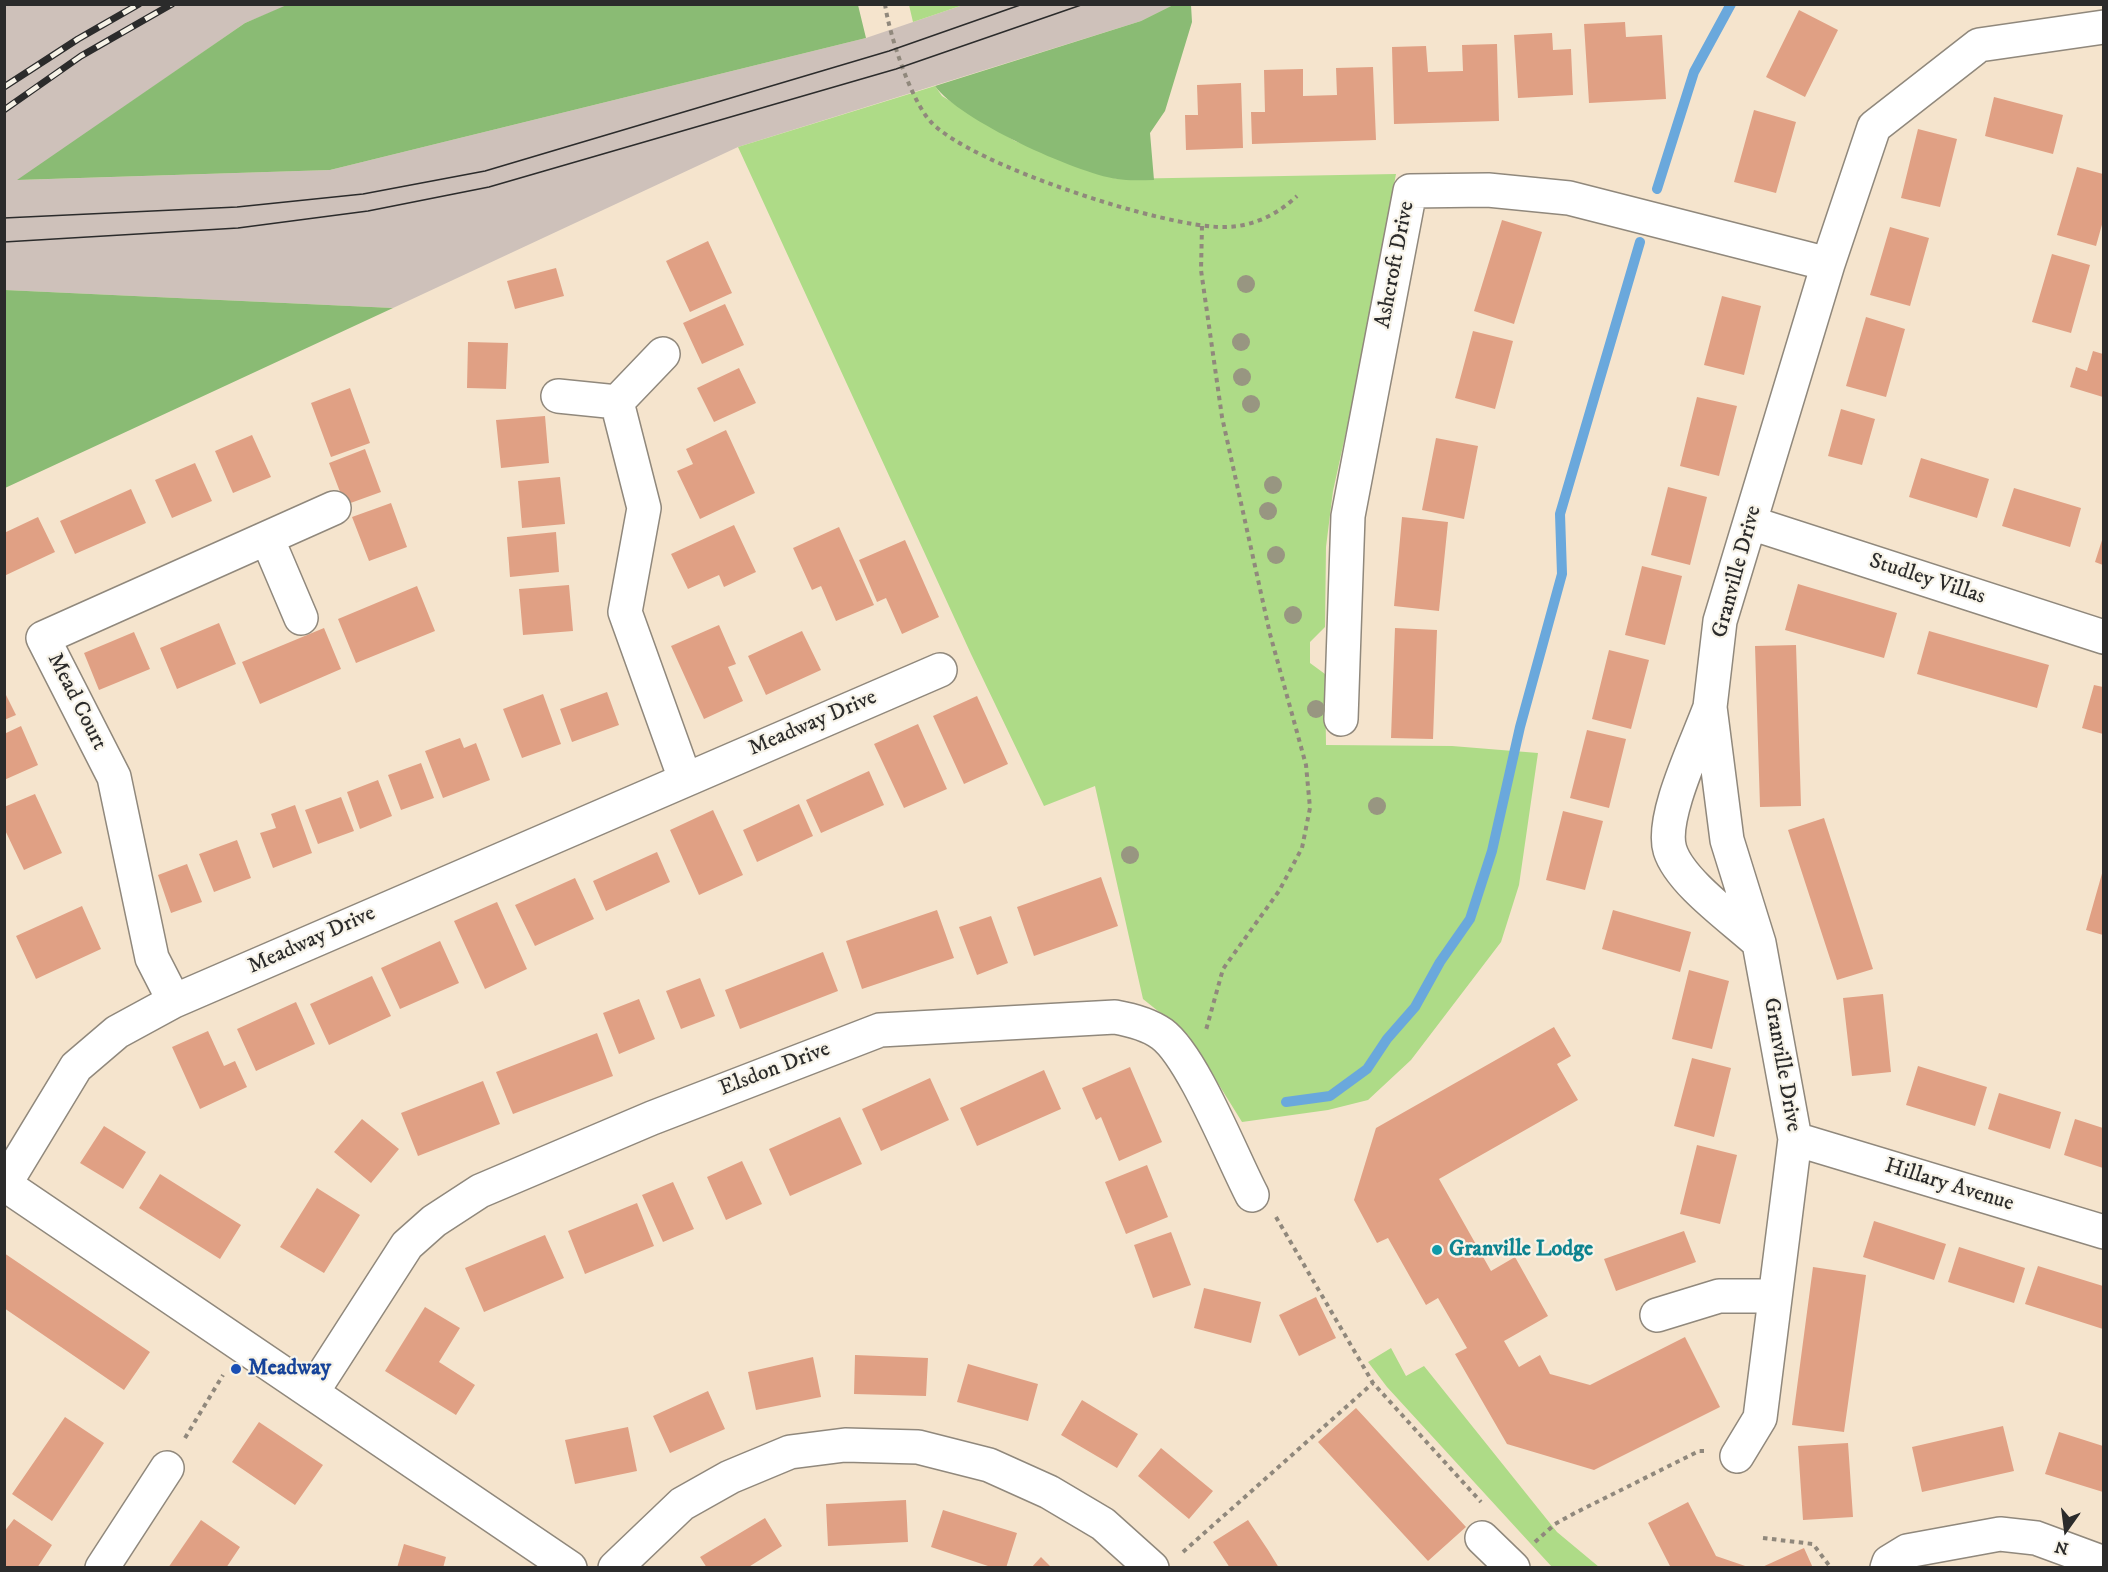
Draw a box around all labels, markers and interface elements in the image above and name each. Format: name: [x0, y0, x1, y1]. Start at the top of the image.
street label: Ashcroft Drive: [1371, 199, 1421, 331]
street label: Granville Drive: [1708, 503, 1768, 641]
street label: Studley Villas: [1866, 549, 1988, 611]
street label: Mead Court: [40, 649, 112, 755]
street label: Meadway Drive: [745, 685, 881, 763]
street label: Meadway Drive: [244, 901, 380, 981]
street label: Granville Drive: [1756, 996, 1806, 1134]
street label: Elsdon Drive: [716, 1037, 834, 1103]
street label: Hillary Avenue: [1881, 1154, 2017, 1218]
place label: Granville Lodge: [1449, 1237, 1593, 1263]
marker: Granville Lodge: [1430, 1243, 1444, 1257]
place label: Meadway: [248, 1356, 331, 1382]
marker: Meadway: [229, 1362, 243, 1376]
north arrow: [2036, 1500, 2096, 1560]
text: N: [2053, 1536, 2070, 1559]

